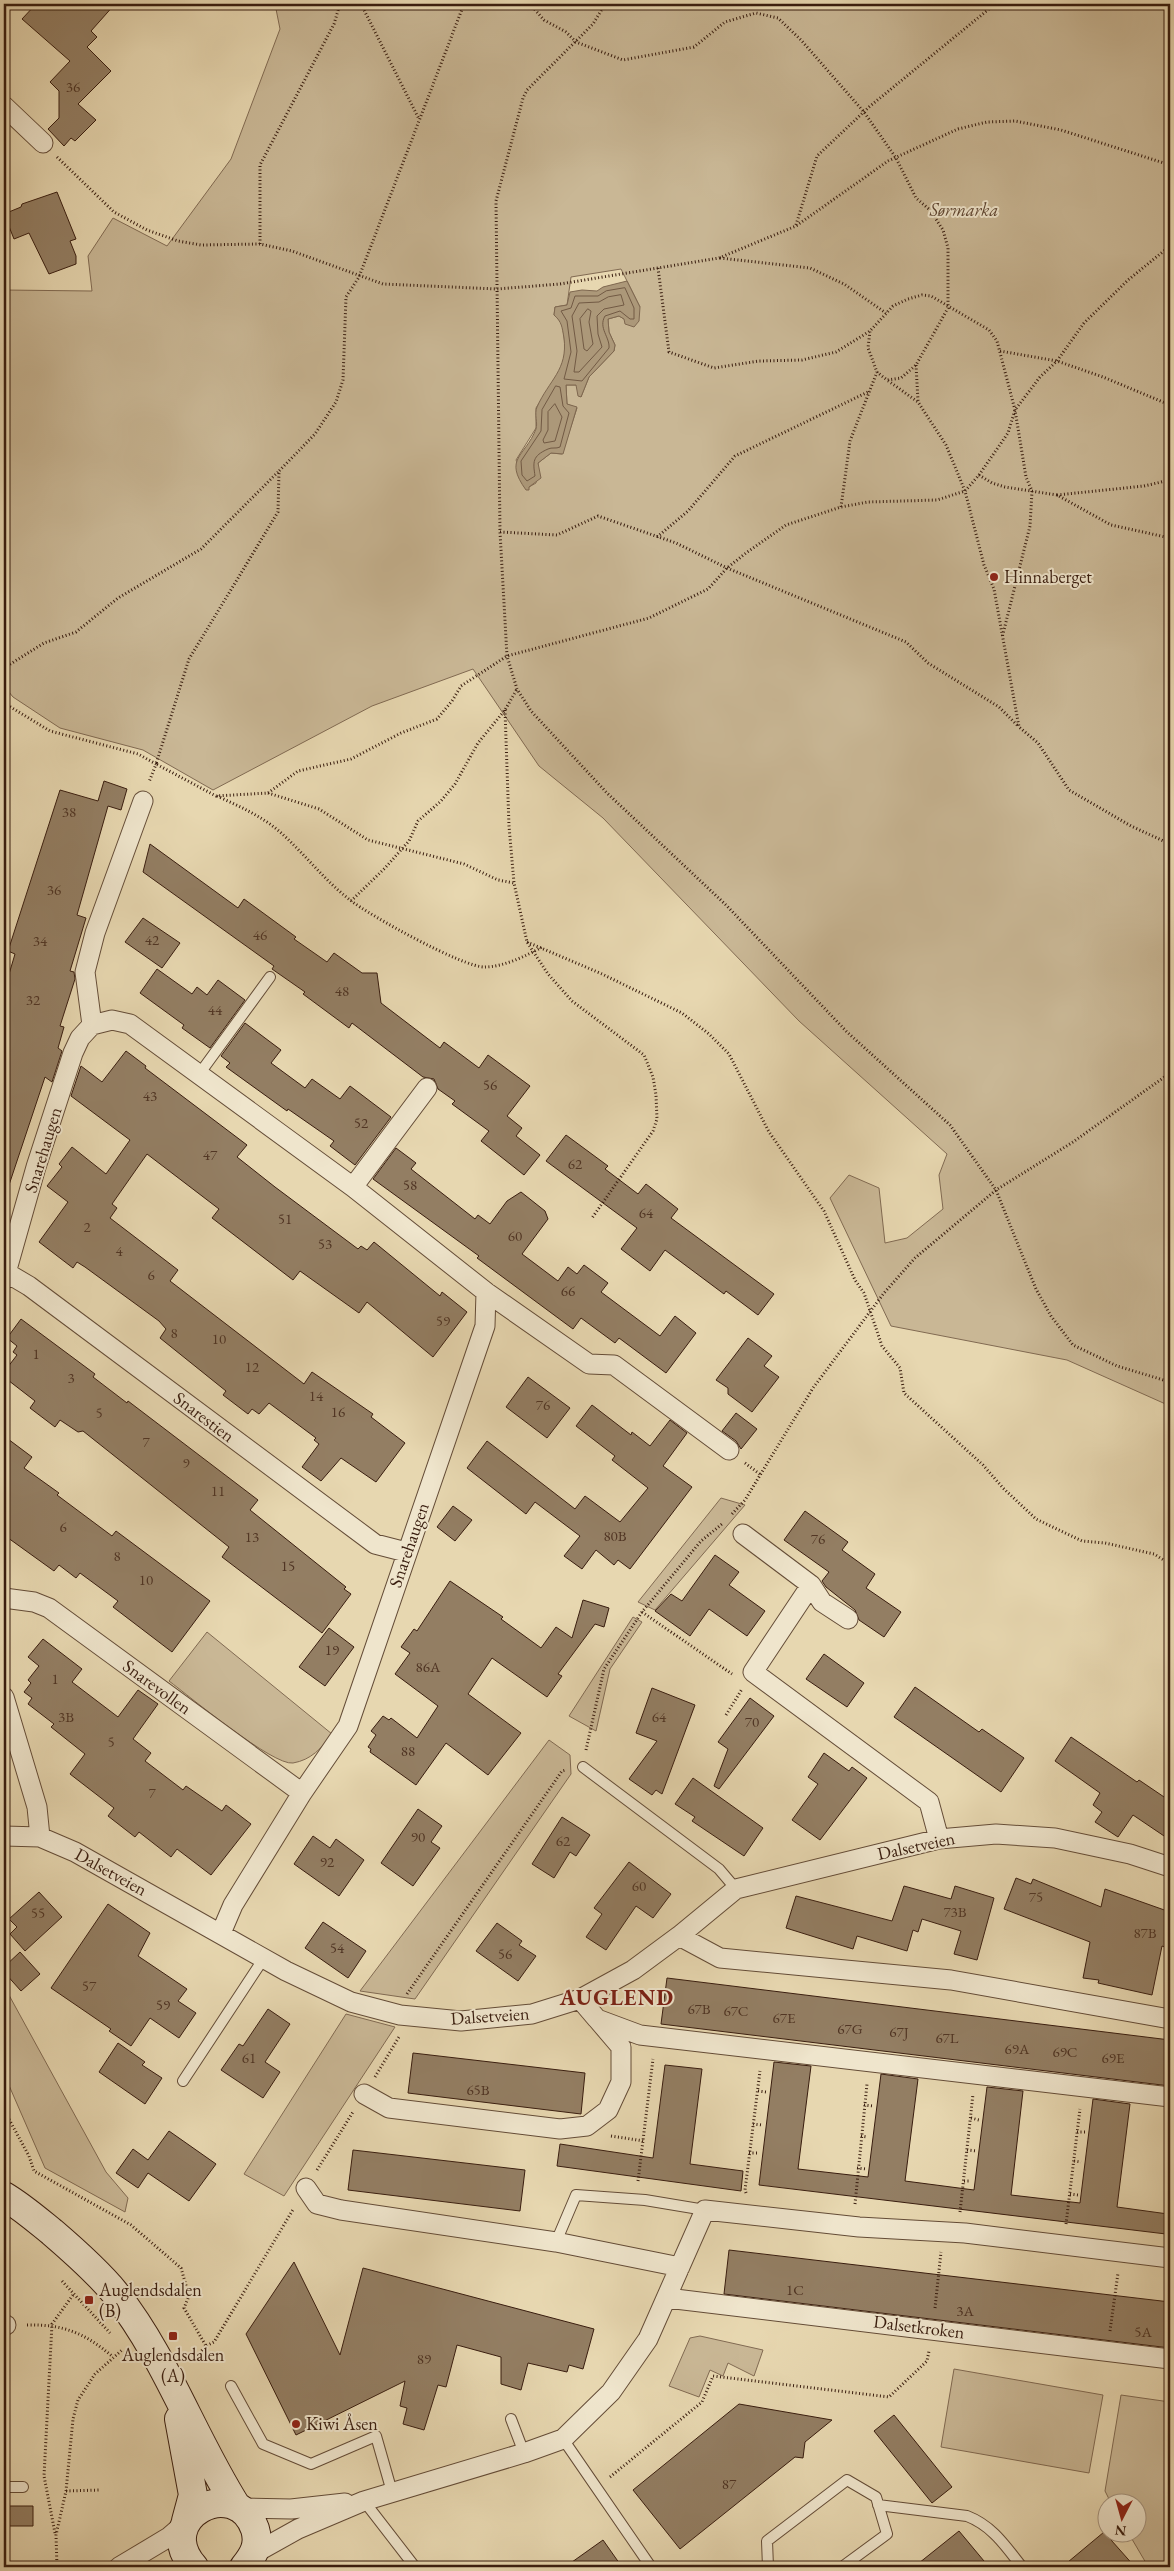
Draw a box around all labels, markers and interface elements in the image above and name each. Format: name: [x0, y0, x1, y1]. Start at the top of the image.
house number: 36: [66, 77, 80, 96]
park label: Sørmarka: [929, 198, 998, 221]
place label: Hinnaberget: [1004, 565, 1092, 588]
marker: Hinnaberget: [988, 571, 1000, 583]
house number: 38: [62, 802, 76, 821]
house number: 36: [47, 880, 61, 899]
house number: 46: [253, 925, 267, 944]
house number: 42: [145, 930, 160, 949]
house number: 34: [33, 931, 48, 950]
house number: 48: [335, 981, 349, 1000]
house number: 32: [26, 990, 41, 1009]
house number: 44: [208, 1000, 223, 1019]
house number: 56: [483, 1075, 497, 1094]
house number: 43: [143, 1086, 157, 1105]
street label: Snarehaugen: [19, 1104, 67, 1195]
house number: 52: [354, 1113, 369, 1132]
house number: 47: [203, 1145, 218, 1164]
house number: 62: [568, 1154, 583, 1173]
house number: 58: [403, 1175, 417, 1194]
house number: 64: [639, 1203, 654, 1222]
house number: 51: [278, 1209, 292, 1228]
house number: 2: [83, 1217, 91, 1236]
house number: 60: [508, 1226, 522, 1245]
house number: 53: [318, 1234, 332, 1253]
house number: 4: [115, 1241, 123, 1260]
house number: 6: [147, 1265, 155, 1284]
house number: 66: [561, 1281, 575, 1300]
house number: 59: [436, 1311, 450, 1330]
house number: 8: [170, 1323, 178, 1342]
house number: 10: [212, 1329, 226, 1348]
house number: 1: [32, 1344, 40, 1363]
house number: 12: [245, 1357, 260, 1376]
house number: 3: [67, 1368, 75, 1387]
street label: Snarestien: [169, 1386, 240, 1447]
house number: 14: [309, 1386, 324, 1405]
house number: 76: [536, 1395, 550, 1414]
house number: 16: [331, 1402, 345, 1421]
house number: 5: [95, 1403, 103, 1422]
house number: 7: [142, 1432, 150, 1451]
house number: 9: [182, 1453, 190, 1472]
house number: 11: [211, 1481, 225, 1500]
street label: Snarehaugen: [383, 1499, 434, 1590]
house number: 6: [59, 1517, 67, 1536]
house number: 80B: [603, 1526, 627, 1545]
house number: 13: [245, 1527, 259, 1546]
house number: 76: [811, 1529, 825, 1548]
house number: 8: [113, 1546, 121, 1565]
house number: 15: [281, 1556, 295, 1575]
house number: 10: [139, 1570, 153, 1589]
house number: 19: [325, 1640, 339, 1659]
street label: Snarevollen: [118, 1654, 197, 1720]
house number: 86A: [416, 1657, 441, 1676]
house number: 1: [51, 1669, 59, 1688]
house number: 3B: [58, 1707, 74, 1726]
house number: 64: [652, 1707, 667, 1726]
house number: 70: [745, 1712, 759, 1731]
house number: 5: [107, 1732, 115, 1751]
house number: 88: [401, 1741, 415, 1760]
house number: 7: [148, 1783, 156, 1802]
street label: Dalsetveien: [875, 1826, 957, 1865]
house number: 90: [411, 1827, 425, 1846]
house number: 62: [556, 1831, 571, 1850]
street label: Dalsetveien: [71, 1842, 152, 1901]
house number: 92: [320, 1852, 335, 1871]
house number: 60: [632, 1876, 646, 1895]
house number: 75: [1029, 1887, 1043, 1906]
house number: 73B: [943, 1902, 967, 1921]
house number: 55: [31, 1903, 45, 1922]
house number: 87B: [1133, 1923, 1157, 1942]
house number: 54: [330, 1938, 345, 1957]
house number: 56: [498, 1944, 512, 1963]
house number: 57: [82, 1976, 97, 1995]
district label: AUGLEND: [559, 1983, 674, 2012]
house number: 59: [156, 1995, 170, 2014]
house number: 67B: [687, 1999, 711, 2018]
street label: Dalsetveien: [450, 2001, 531, 2030]
house number: 67C: [723, 2001, 749, 2020]
house number: 67E: [773, 2008, 796, 2027]
house number: 67G: [837, 2019, 863, 2038]
house number: 67J: [889, 2022, 909, 2041]
house number: 67L: [935, 2028, 959, 2047]
house number: 69A: [1005, 2039, 1030, 2058]
house number: 69C: [1052, 2042, 1078, 2061]
house number: 61: [242, 2048, 256, 2067]
house number: 69E: [1102, 2048, 1125, 2067]
house number: 65B: [466, 2080, 490, 2099]
place label: Auglendsdalen (B): [98, 2278, 202, 2322]
house number: 1C: [786, 2280, 804, 2299]
marker: Auglendsdalen (B): [83, 2294, 95, 2306]
house number: 3A: [956, 2301, 974, 2320]
street label: Dalsetkroken: [872, 2310, 966, 2344]
house number: 5A: [1134, 2322, 1152, 2341]
marker: Auglendsdalen (A): [167, 2330, 179, 2342]
place label: Auglendsdalen (A): [121, 2343, 225, 2387]
house number: 89: [417, 2349, 431, 2368]
place label: Kiwi Åsen: [306, 2412, 378, 2435]
marker: Kiwi Åsen: [290, 2418, 302, 2430]
house number: 87: [722, 2474, 737, 2493]
north arrow: [1096, 2494, 1146, 2544]
text: N: [1113, 2521, 1127, 2540]

